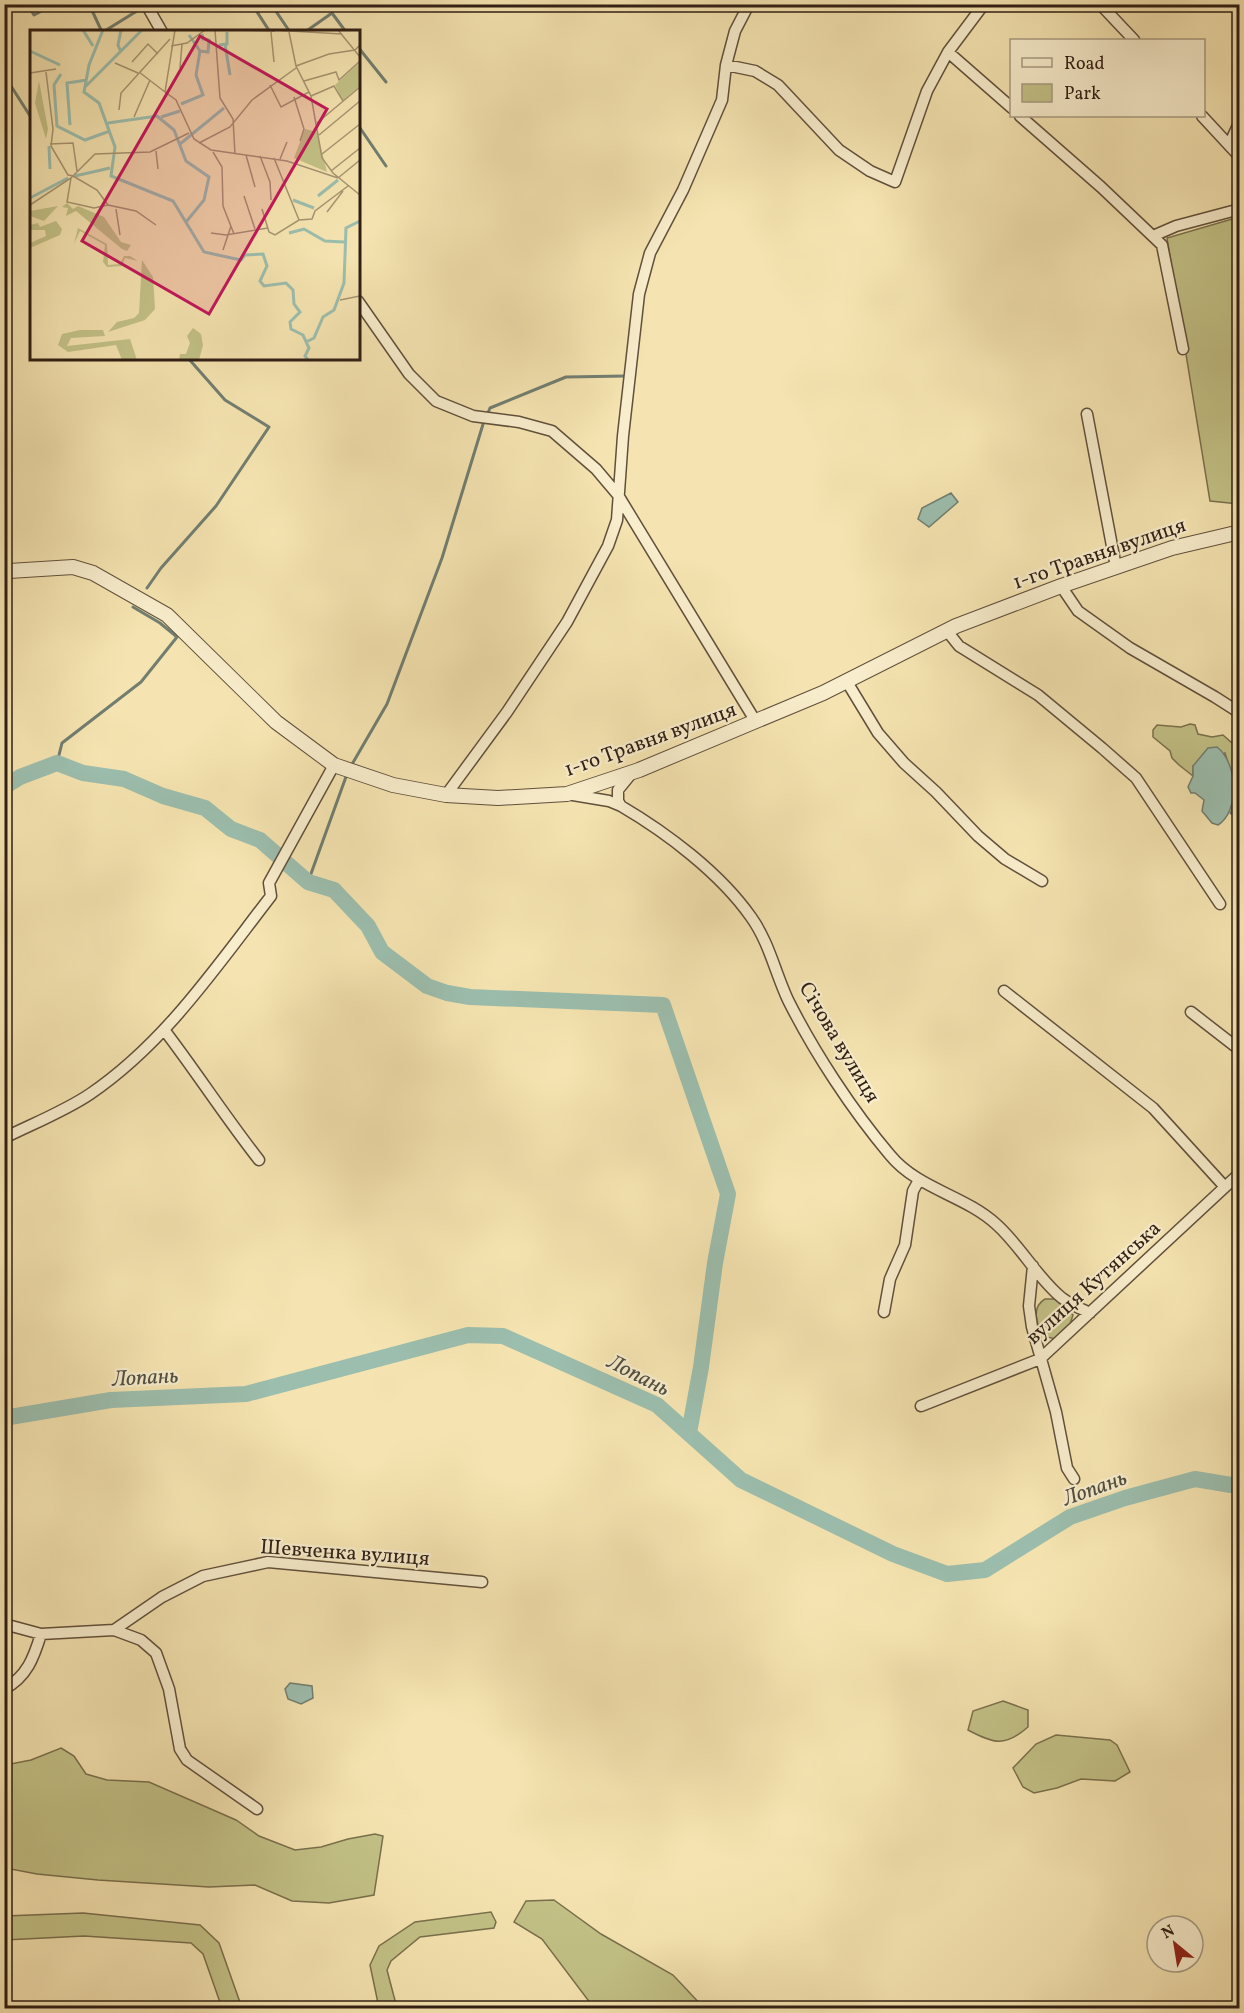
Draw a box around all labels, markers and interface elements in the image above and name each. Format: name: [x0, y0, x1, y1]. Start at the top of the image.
inset map: [30, 30, 360, 360]
legend: [1010, 39, 1205, 117]
text: Road: [1064, 52, 1105, 77]
text: Park: [1064, 82, 1101, 107]
street label: 1-го Травня вулиця: [1009, 511, 1190, 598]
street label: 1-го Травня вулиця: [560, 696, 741, 785]
street label: Січова вулиця: [791, 977, 886, 1109]
street label: вулиця Кутянська: [1020, 1215, 1168, 1352]
water label: Лопань: [600, 1347, 674, 1405]
water label: Лопань: [110, 1361, 179, 1396]
water label: Лопань: [1057, 1463, 1131, 1516]
street label: Шевченка вулиця: [259, 1533, 431, 1574]
north arrow: [1145, 1914, 1205, 1974]
text: N: [1158, 1920, 1179, 1945]

